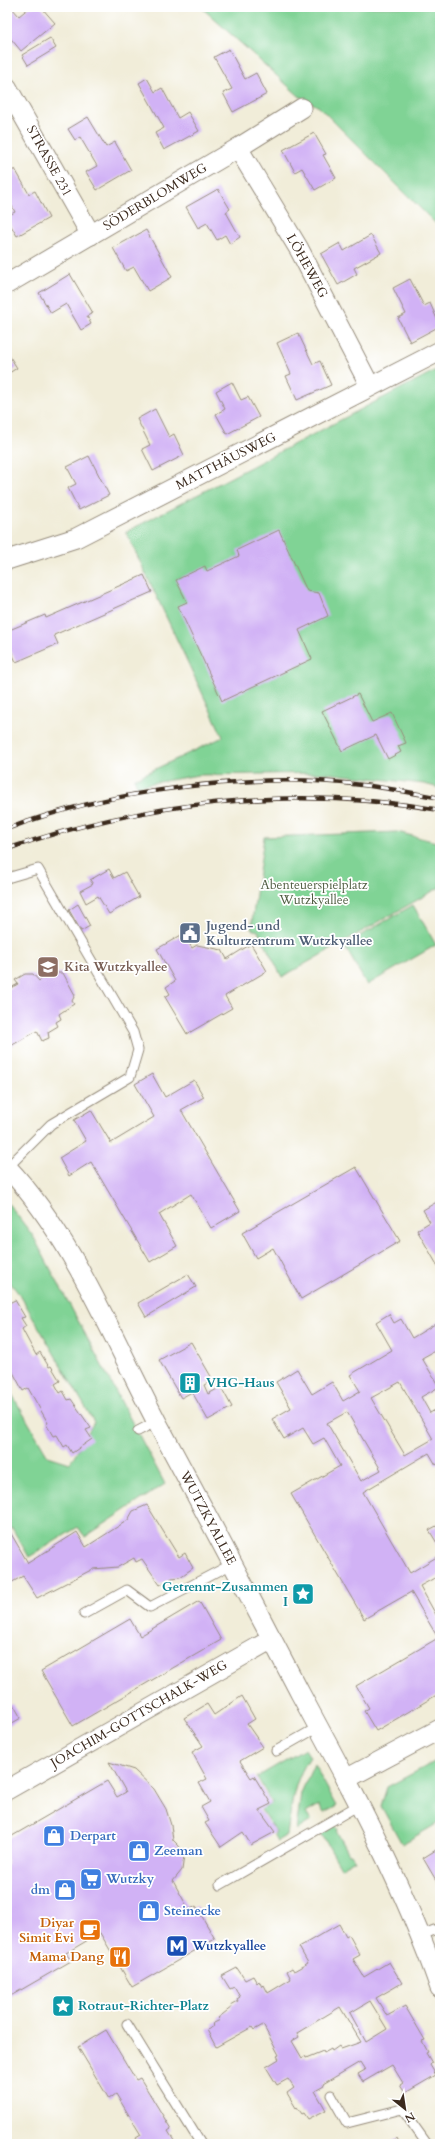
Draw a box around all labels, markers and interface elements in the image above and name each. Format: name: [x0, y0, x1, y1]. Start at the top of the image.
street label: STRASSE 231: [22, 122, 76, 200]
street label: SÖDERBLOMWEG: [100, 159, 210, 235]
street label: LÖHEWEG: [282, 231, 332, 301]
street label: MATTHÄUSWEG: [173, 428, 279, 494]
park label: Abenteuerspielplatz Wutzkyallee: [260, 876, 368, 909]
place label: Jugend- und Kulturzentrum Wutzkyallee: [204, 917, 372, 950]
public building icon: Jugend- und Kulturzentrum Wutzkyallee: [177, 920, 203, 946]
school or university icon: Kita Wutzkyallee: [35, 954, 61, 980]
place label: Kita Wutzkyallee: [64, 958, 167, 976]
building icon: VHG-Haus: [177, 1370, 203, 1396]
place label: VHG-Haus: [206, 1374, 275, 1392]
street label: WUTZKYALLEE: [175, 1467, 240, 1568]
place label: Getrennt-Zusammen I: [162, 1578, 289, 1611]
place icon: Getrennt-Zusammen I: [290, 1581, 316, 1607]
street label: JOACHIM-GOTTSCHALK-WEG: [46, 1656, 231, 1773]
shop icon: Derpart: [41, 1823, 67, 1849]
place label: Derpart: [70, 1827, 116, 1845]
shop icon: Zeeman: [126, 1838, 152, 1864]
place label: Zeeman: [154, 1842, 204, 1860]
supermarket icon: Wutzky: [78, 1866, 104, 1892]
place label: Wutzky: [105, 1870, 155, 1888]
shop icon: dm: [52, 1877, 78, 1903]
place label: dm: [31, 1881, 50, 1899]
shop icon: Steinecke: [136, 1898, 162, 1924]
place label: Steinecke: [164, 1902, 221, 1920]
place label: Diyar Simit Evi: [19, 1914, 75, 1947]
cafe icon: Diyar Simit Evi: [77, 1917, 103, 1943]
metro station icon: Wutzkyallee: [164, 1933, 190, 1959]
place label: Wutzkyallee: [191, 1937, 266, 1955]
restaurant icon: Mama Dang: [107, 1944, 133, 1970]
place label: Mama Dang: [29, 1948, 104, 1966]
place icon: Rotraut-Richter-Platz: [50, 1993, 76, 2019]
place label: Rotraut-Richter-Platz: [78, 1997, 209, 2015]
north arrow: [385, 2089, 425, 2129]
text: N: [401, 2108, 418, 2126]

